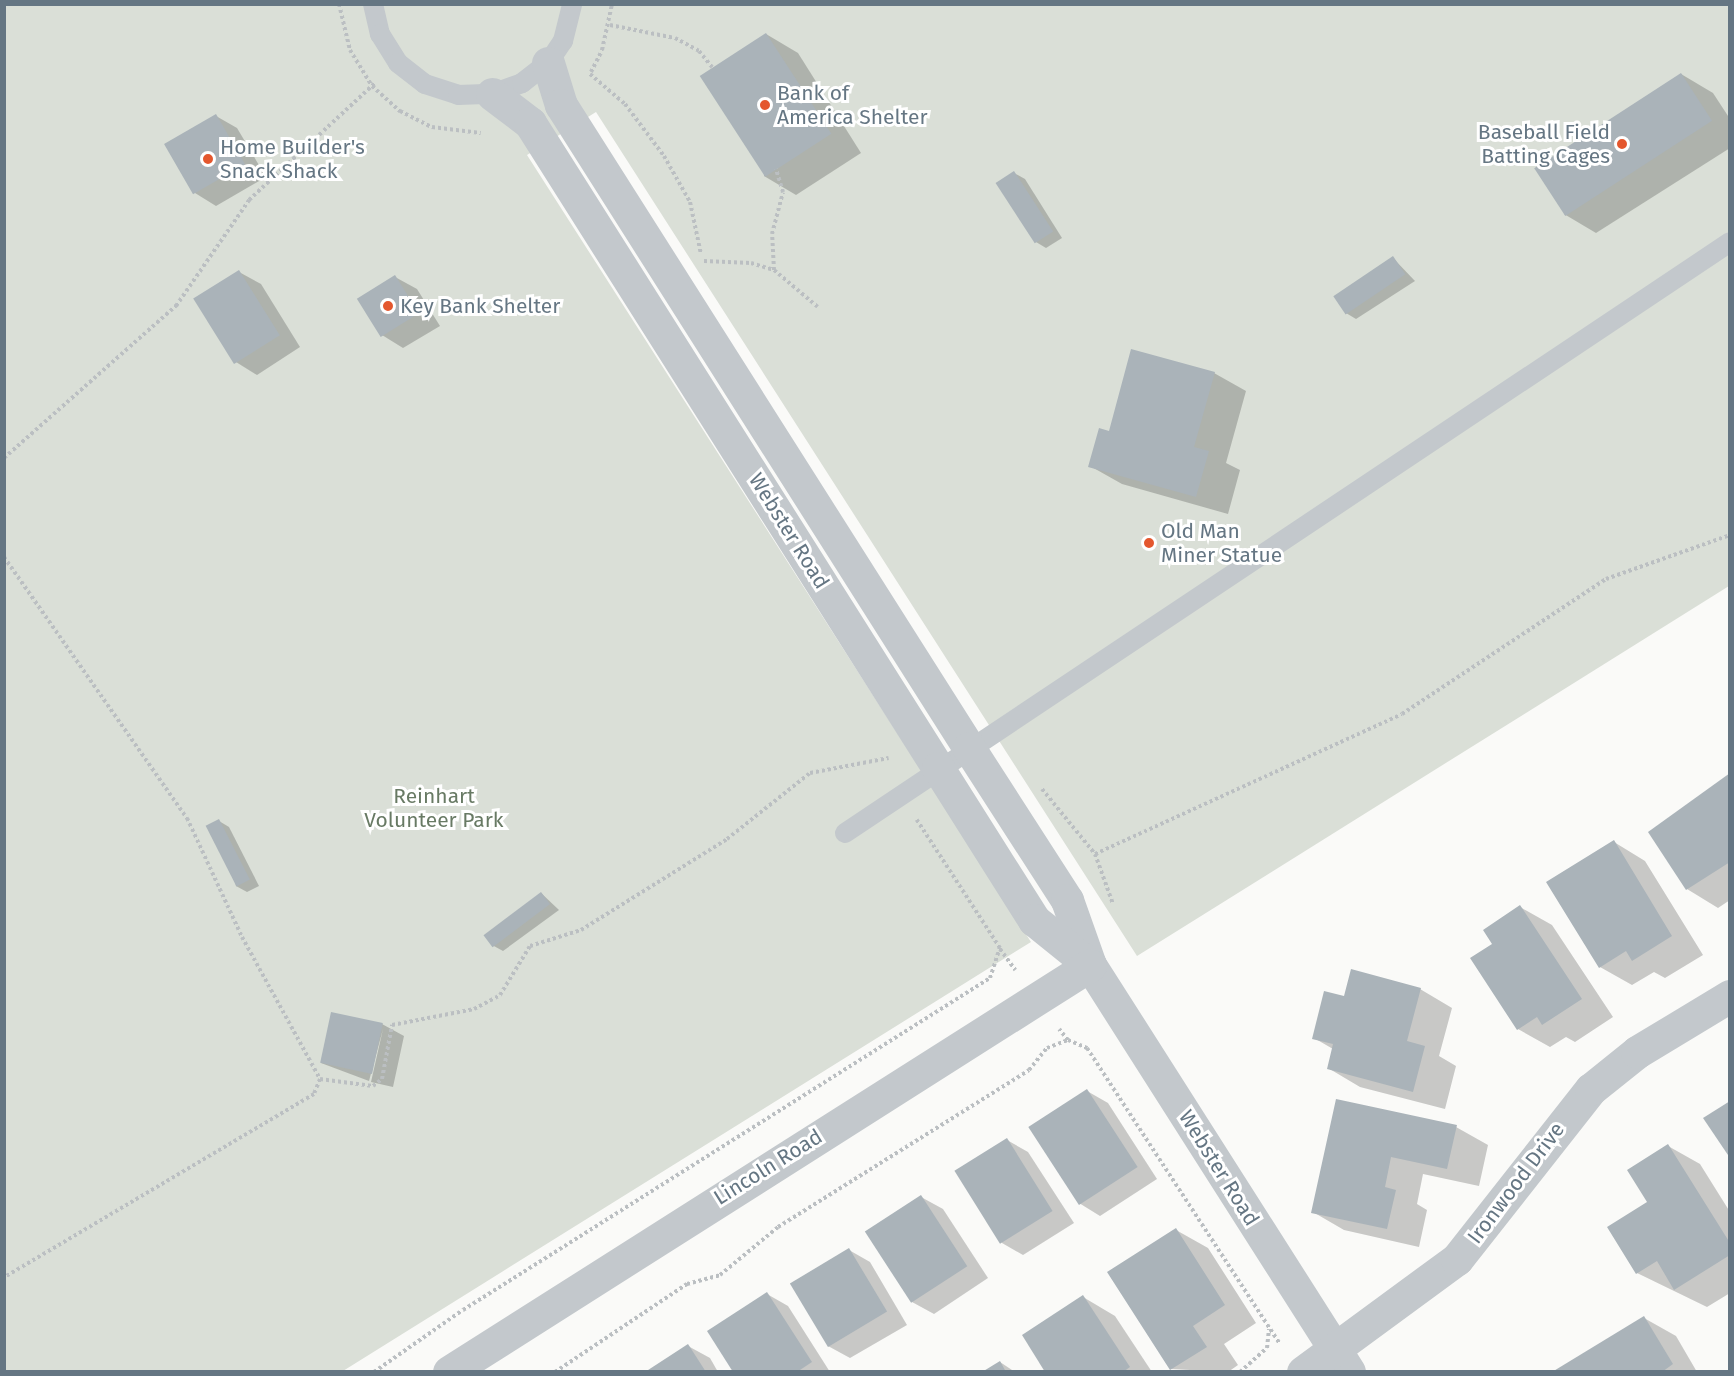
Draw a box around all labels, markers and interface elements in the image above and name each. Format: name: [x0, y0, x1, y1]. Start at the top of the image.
place label: Bank of America Shelter: [777, 80, 927, 130]
marker: Bank of America Shelter: [758, 98, 772, 112]
place label: Baseball Field Batting Cages: [1478, 119, 1610, 169]
place label: Home Builder's Snack Shack: [220, 134, 365, 184]
marker: Baseball Field Batting Cages: [1615, 137, 1629, 151]
marker: Home Builder's Snack Shack: [201, 152, 215, 166]
place label: Key Bank Shelter: [400, 293, 560, 319]
marker: Key Bank Shelter: [381, 299, 395, 313]
street label: Webster Road: [743, 468, 835, 594]
place label: Old Man Miner Statue: [1161, 518, 1282, 568]
marker: Old Man Miner Statue: [1142, 536, 1156, 550]
park label: Reinhart Volunteer Park: [364, 783, 504, 833]
street label: Webster Road: [1173, 1105, 1265, 1231]
street label: Ironwood Drive: [1462, 1117, 1570, 1249]
street label: Lincoln Road: [709, 1124, 827, 1210]

